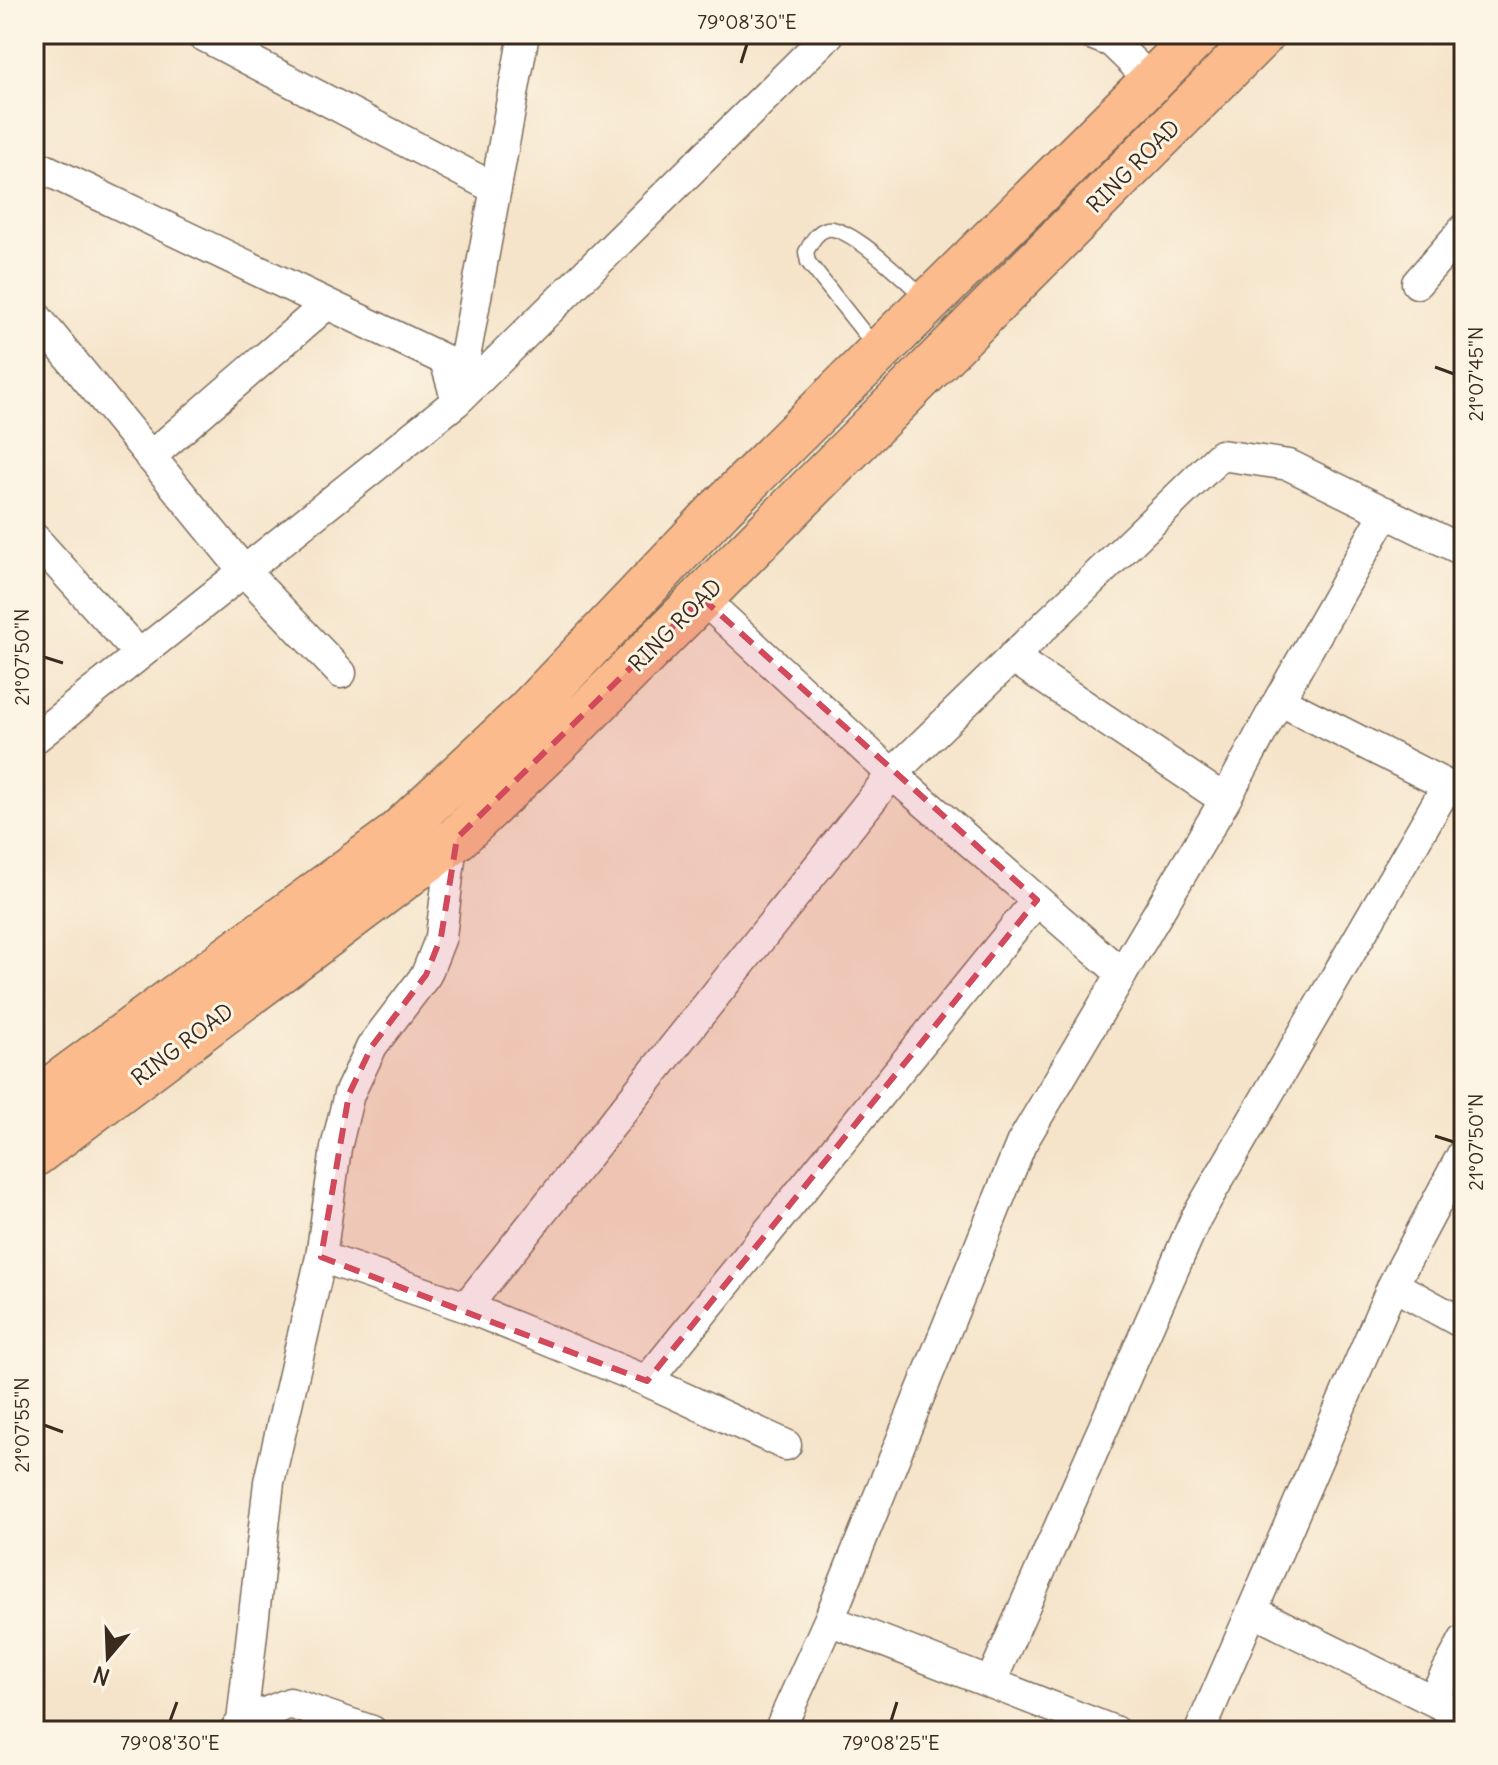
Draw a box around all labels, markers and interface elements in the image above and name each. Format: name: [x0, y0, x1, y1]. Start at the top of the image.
text: 79°08'30"E: [697, 9, 797, 34]
street label: RING ROAD: [1080, 113, 1186, 219]
text: 21°07'45"N: [1463, 326, 1488, 422]
street label: RING ROAD: [622, 572, 728, 678]
text: 21°07'50"N: [9, 608, 34, 706]
street label: RING ROAD: [125, 997, 239, 1091]
text: 21°07'50"N: [1463, 1093, 1488, 1191]
text: 21°07'55"N: [9, 1377, 34, 1473]
north arrow: [68, 1617, 148, 1697]
text: N: [90, 1660, 113, 1692]
text: 79°08'30"E: [120, 1730, 220, 1755]
text: 79°08'25"E: [842, 1730, 940, 1755]

